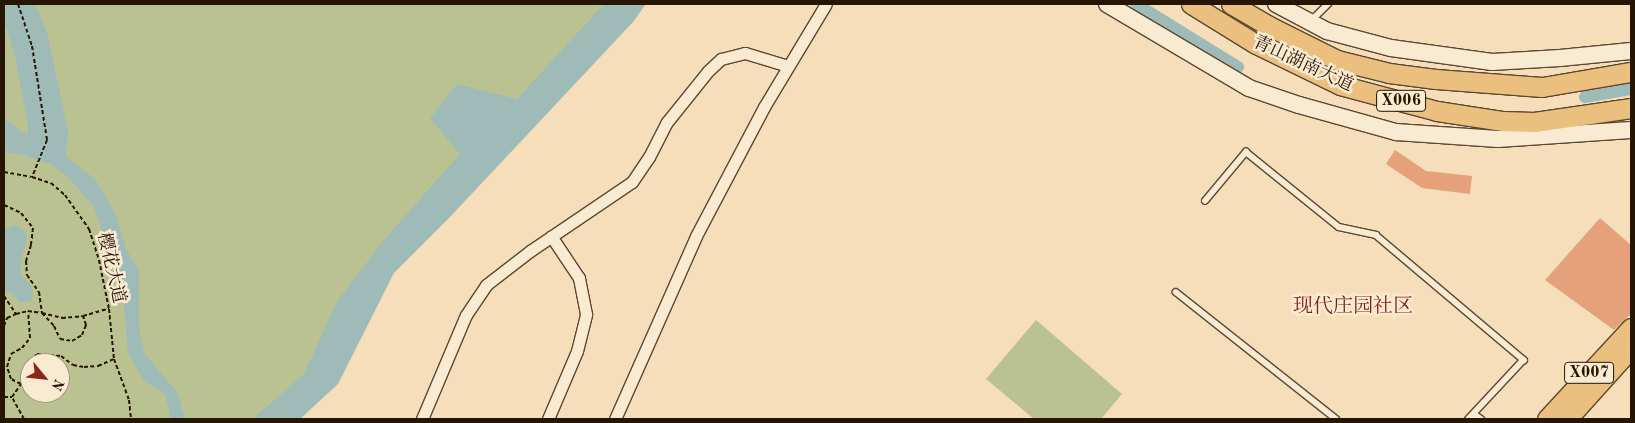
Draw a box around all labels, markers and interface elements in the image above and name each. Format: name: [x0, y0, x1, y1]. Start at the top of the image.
street label: 青山湖南大道: [1249, 31, 1357, 97]
road number: X006: [1376, 88, 1426, 114]
street label: 樱花大道: [92, 230, 130, 306]
district label: 现代庄园社区: [1293, 295, 1413, 319]
north arrow: [20, 353, 70, 403]
road number: X007: [1564, 359, 1614, 386]
text: N: [49, 377, 66, 393]

